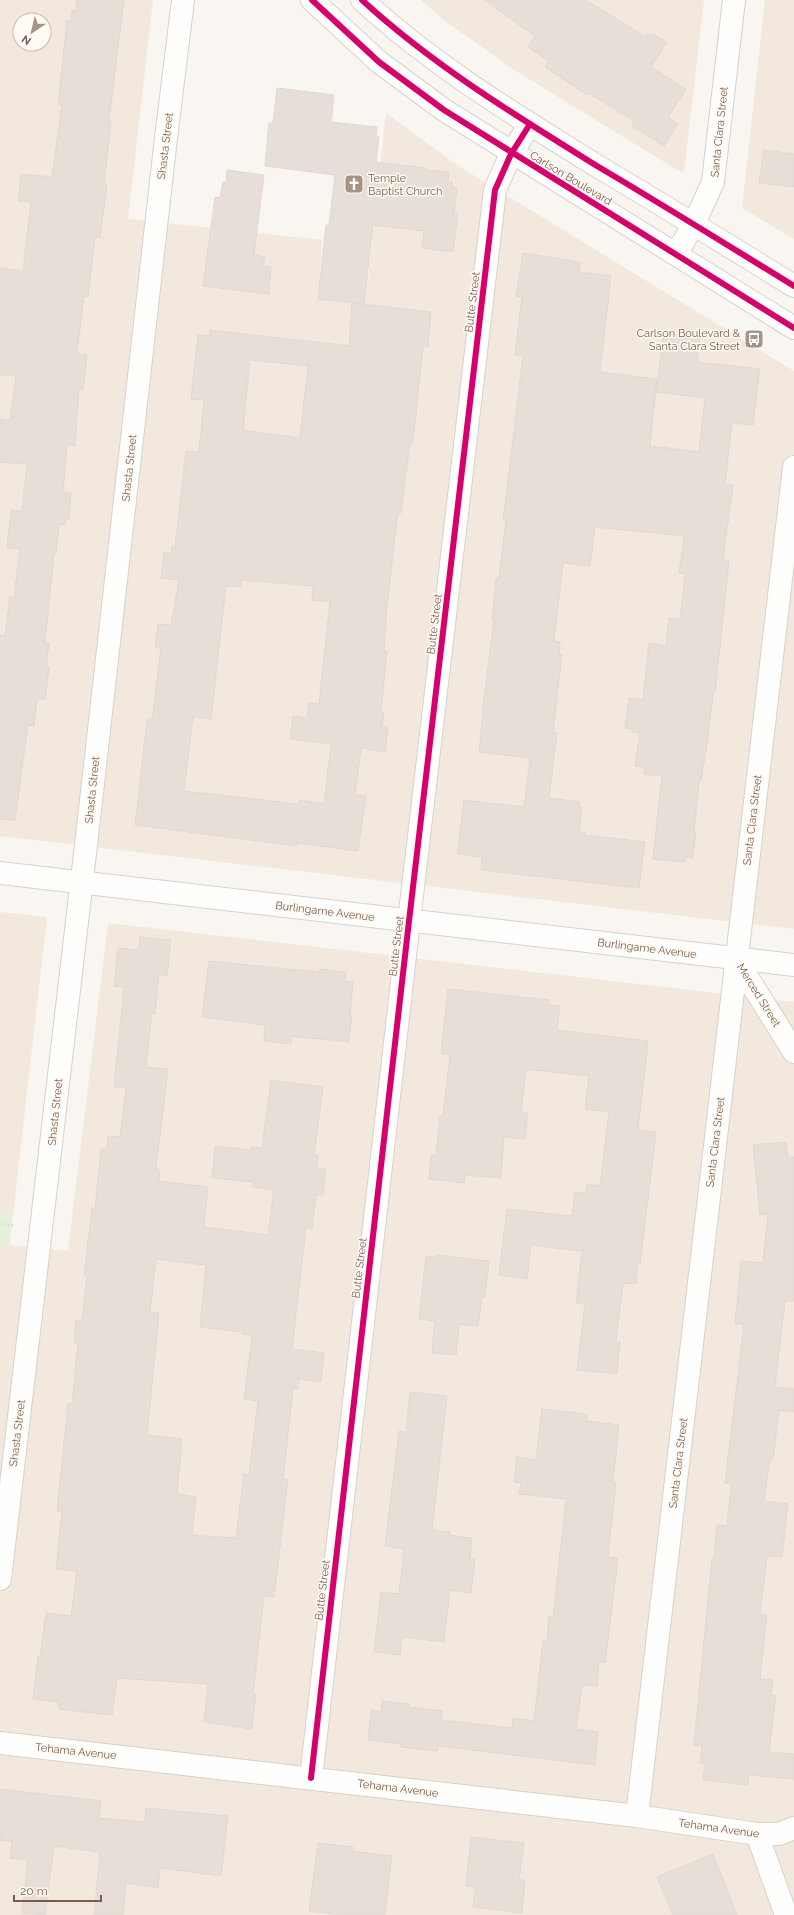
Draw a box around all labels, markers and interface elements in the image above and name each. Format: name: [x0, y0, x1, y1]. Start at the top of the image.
north arrow: [12, 12, 52, 52]
text: N: [19, 32, 34, 48]
street label: Santa Clara Street: [708, 86, 731, 178]
street label: Shasta Street: [155, 112, 176, 180]
street label: Carlson Boulevard: [527, 149, 614, 208]
place label: Temple Baptist Church: [368, 172, 443, 198]
church icon: Temple Baptist Church: [343, 173, 365, 195]
street label: Butte Street: [462, 271, 483, 333]
place label: Carlson Boulevard & Santa Clara Street: [636, 327, 741, 353]
bus stop icon: Carlson Boulevard & Santa Clara Street: [743, 328, 765, 350]
street label: Shasta Street: [120, 434, 140, 502]
street label: Butte Street: [424, 593, 445, 655]
street label: Shasta Street: [83, 756, 103, 824]
street label: Santa Clara Street: [740, 774, 765, 866]
street label: Burlingame Avenue: [275, 899, 376, 924]
street label: Butte Street: [386, 915, 407, 977]
street label: Burlingame Avenue: [597, 936, 698, 961]
street label: Merced Street: [734, 961, 783, 1030]
street label: Shasta Street: [46, 1078, 66, 1146]
street label: Santa Clara Street: [703, 1096, 728, 1188]
street label: Butte Street: [349, 1237, 370, 1299]
street label: Shasta Street: [7, 1399, 28, 1467]
street label: Santa Clara Street: [666, 1417, 691, 1509]
street label: Butte Street: [312, 1559, 333, 1621]
street label: Tehama Avenue: [35, 1741, 118, 1762]
street label: Tehama Avenue: [357, 1777, 440, 1800]
street label: Tehama Avenue: [678, 1816, 761, 1841]
scale bar: [14, 1877, 101, 1903]
text: 20 m: [20, 1884, 48, 1898]

